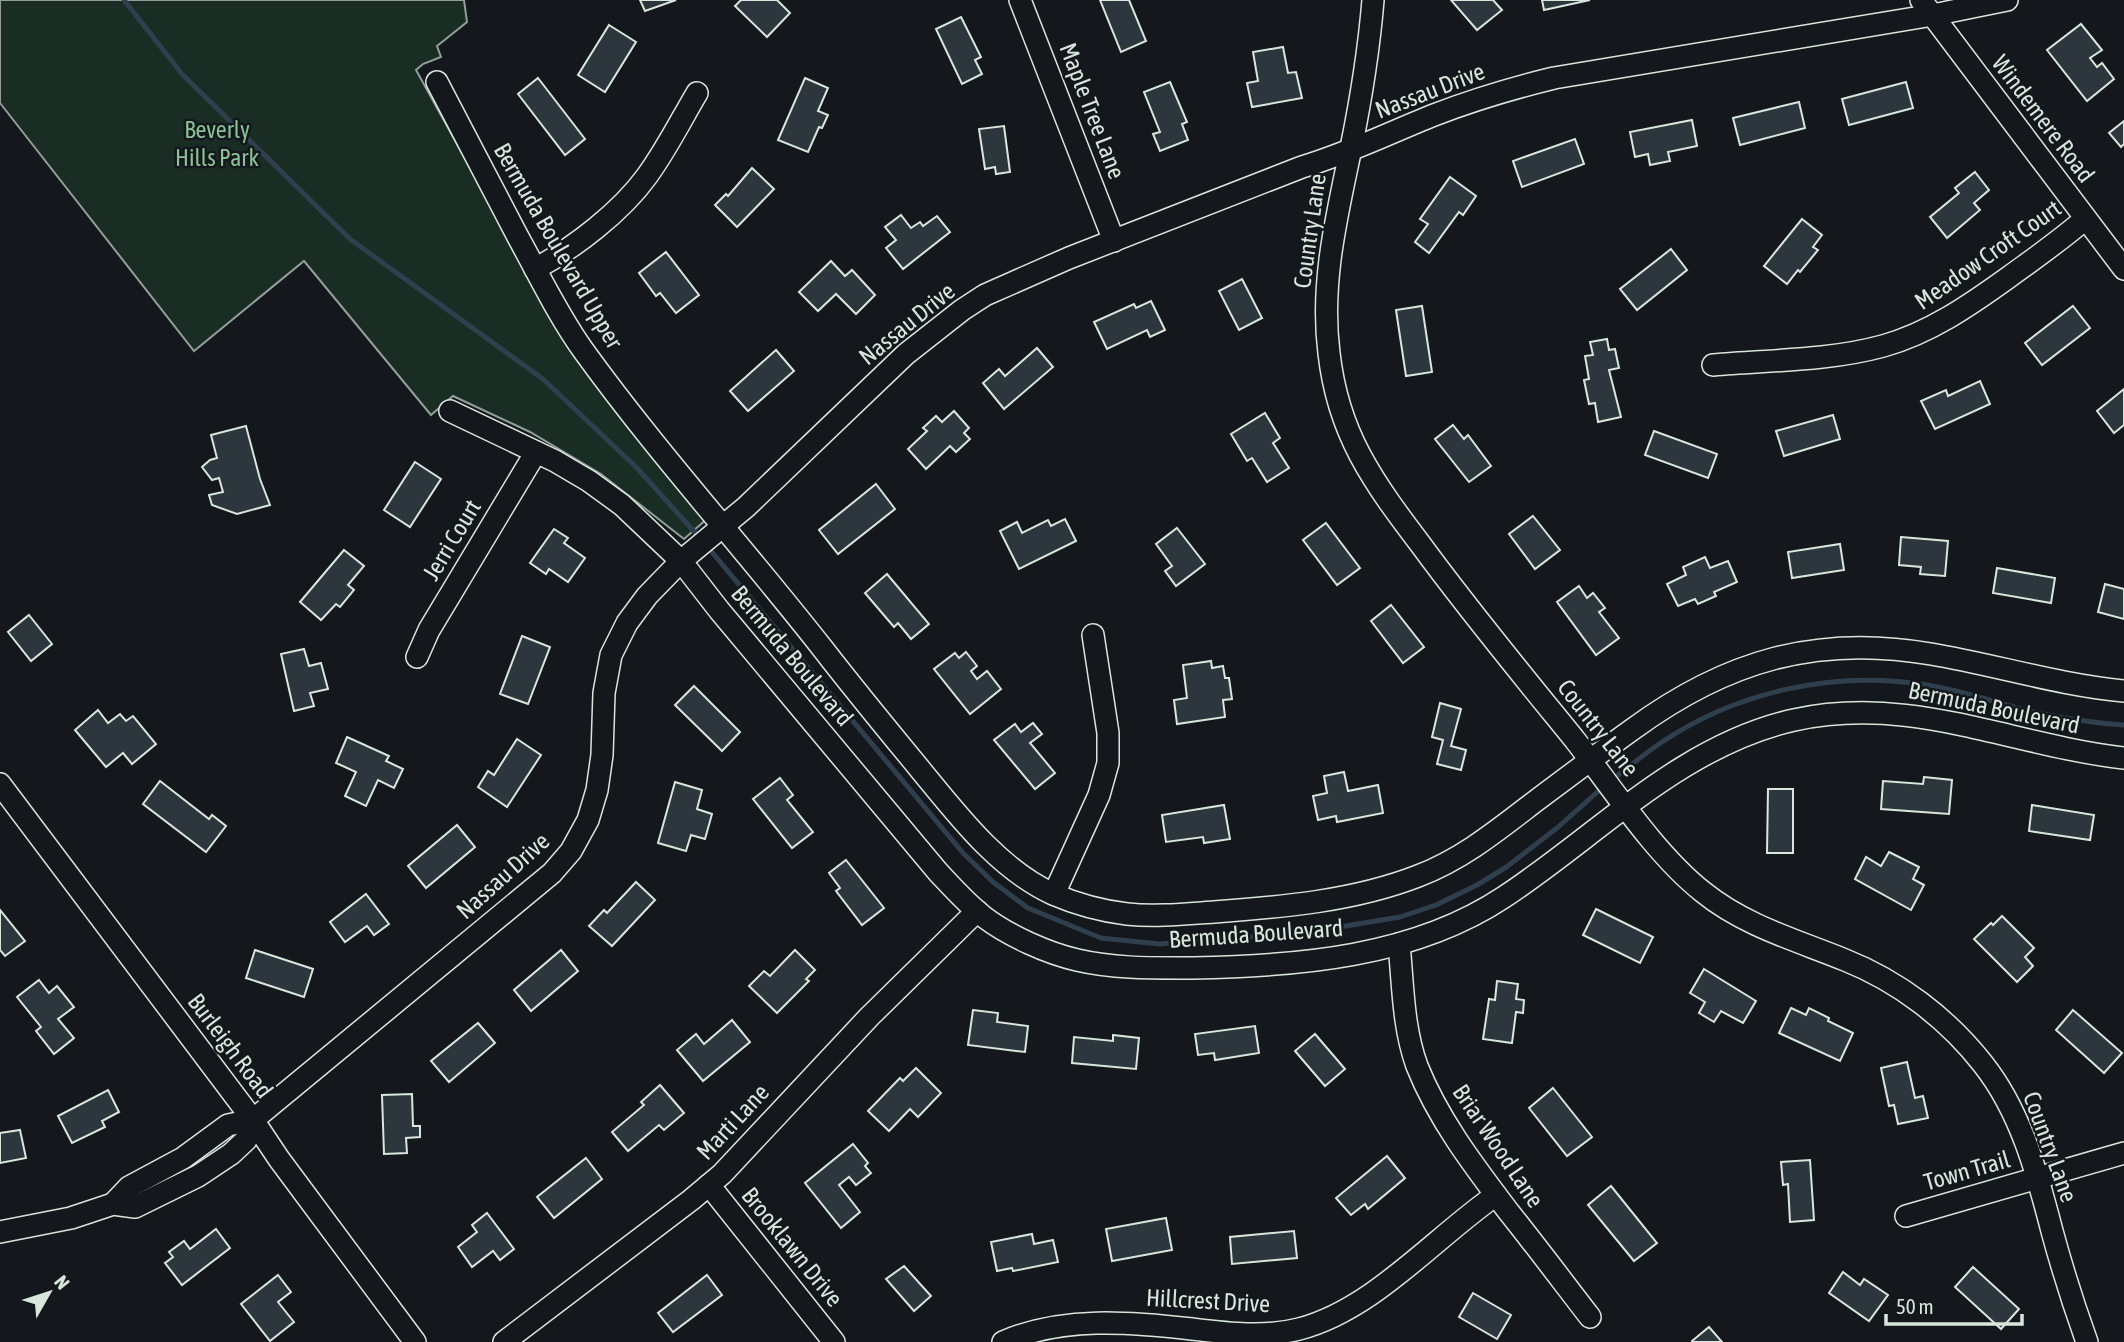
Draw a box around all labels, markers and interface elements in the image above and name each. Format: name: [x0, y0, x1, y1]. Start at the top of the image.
street label: Maple Tree Lane: [1054, 39, 1131, 182]
street label: Windemere Road: [1987, 50, 2100, 188]
street label: Nassau Drive: [1371, 57, 1488, 124]
park label: Beverly Hills Park: [175, 116, 259, 171]
street label: Bermuda Boulevard Upper: [489, 138, 629, 354]
street label: Country Lane: [1288, 172, 1331, 290]
street label: Meadow Croft Court: [1910, 194, 2066, 315]
street label: Nassau Drive: [854, 277, 960, 370]
street label: Jerri Court: [417, 495, 486, 585]
street label: Bermuda Boulevard: [726, 580, 859, 731]
street label: Country Lane: [1552, 674, 1645, 781]
street label: Bermuda Boulevard: [1906, 676, 2082, 739]
street label: Nassau Drive: [451, 827, 554, 924]
street label: Bermuda Boulevard: [1168, 914, 1344, 953]
street label: Burleigh Road: [182, 988, 278, 1103]
street label: Marti Lane: [691, 1079, 774, 1165]
street label: Briar Wood Lane: [1447, 1079, 1549, 1212]
street label: Country Lane: [2018, 1088, 2083, 1206]
street label: Town Trail: [1921, 1145, 2014, 1196]
street label: Brooklawn Drive: [736, 1182, 848, 1311]
north arrow: [14, 1258, 84, 1328]
text: N: [50, 1271, 74, 1294]
scale bar: [1886, 1282, 2022, 1326]
street label: Hillcrest Drive: [1145, 1284, 1271, 1317]
text: 50 m: [1896, 1294, 1934, 1318]

